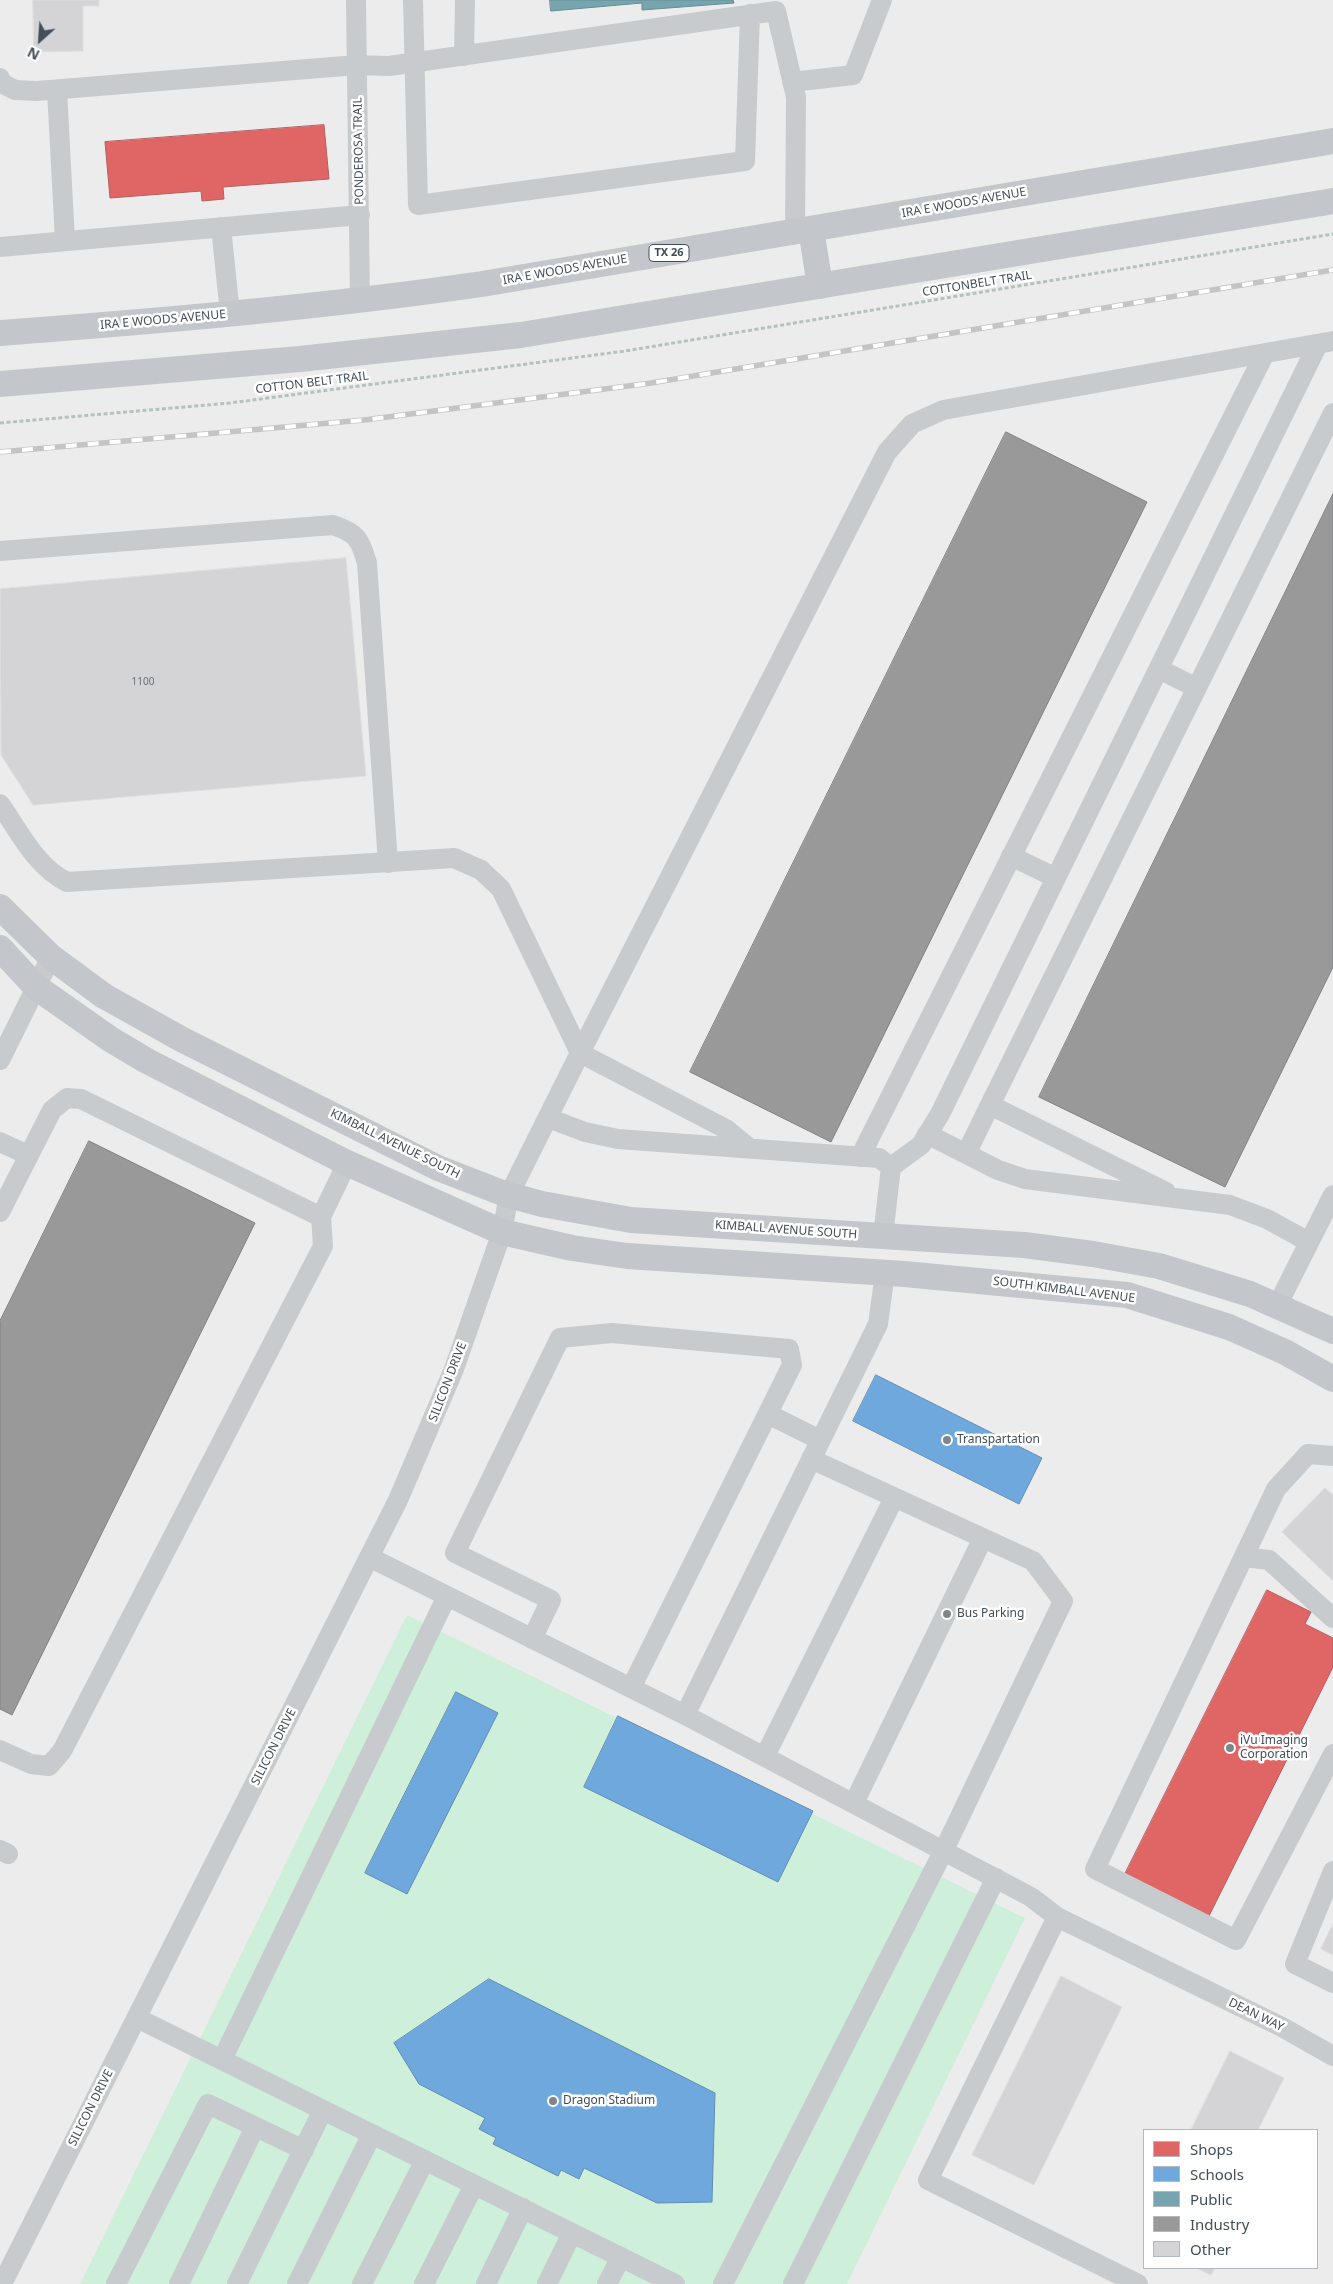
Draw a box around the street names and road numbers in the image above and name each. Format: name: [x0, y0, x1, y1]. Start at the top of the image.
street label: PONDEROSA TRAIL: [351, 97, 367, 205]
street label: IRA E WOODS AVENUE: [901, 185, 1027, 221]
road number: TX 26: [649, 244, 689, 262]
street label: IRA E WOODS AVENUE: [502, 252, 628, 288]
street label: COTTONBELT TRAIL: [921, 268, 1033, 300]
street label: IRA E WOODS AVENUE: [100, 307, 226, 333]
street label: COTTON BELT TRAIL: [255, 369, 369, 397]
street label: KIMBALL AVENUE SOUTH: [328, 1106, 462, 1182]
street label: KIMBALL AVENUE SOUTH: [714, 1218, 858, 1242]
street label: SOUTH KIMBALL AVENUE: [992, 1274, 1136, 1306]
street label: SILICON DRIVE: [426, 1340, 470, 1424]
street label: SILICON DRIVE: [248, 1706, 300, 1788]
street label: DEAN WAY: [1226, 1995, 1286, 2035]
street label: SILICON DRIVE: [65, 2067, 117, 2149]

